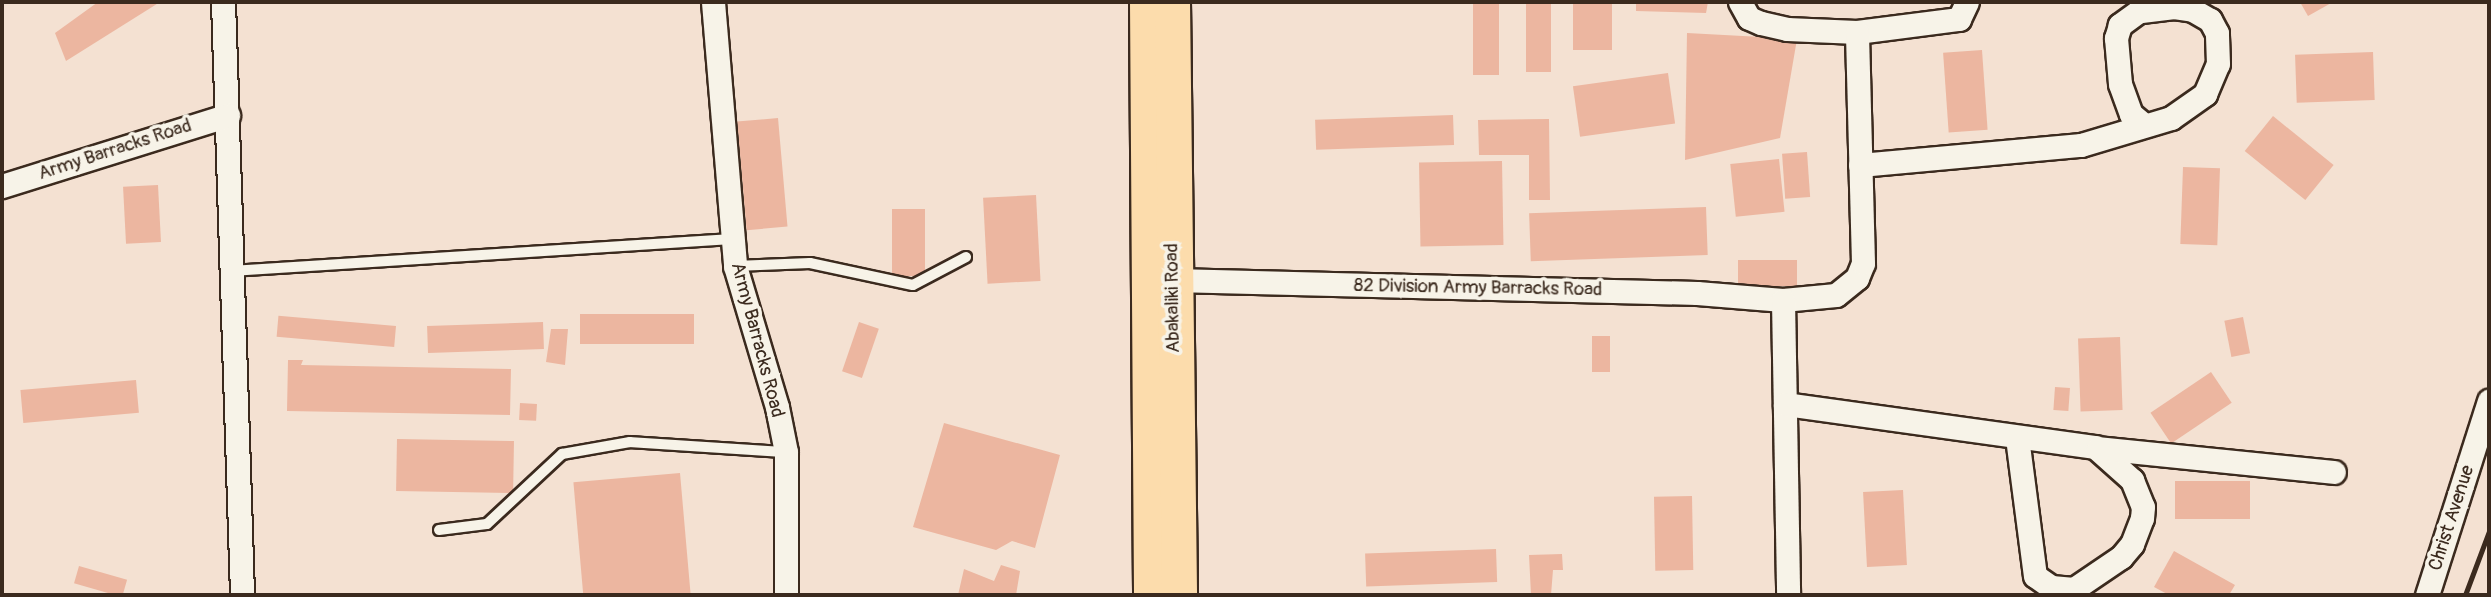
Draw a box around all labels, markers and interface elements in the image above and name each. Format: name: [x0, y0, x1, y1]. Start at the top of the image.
street label: Army Barracks Road: [36, 114, 194, 186]
street label: Abakaliki Road: [1161, 243, 1185, 353]
street label: Army Barracks Road: [725, 260, 789, 420]
street label: 82 Division Army Barracks Road: [1354, 274, 1602, 302]
street label: Christ Avenue: [2424, 462, 2480, 574]

